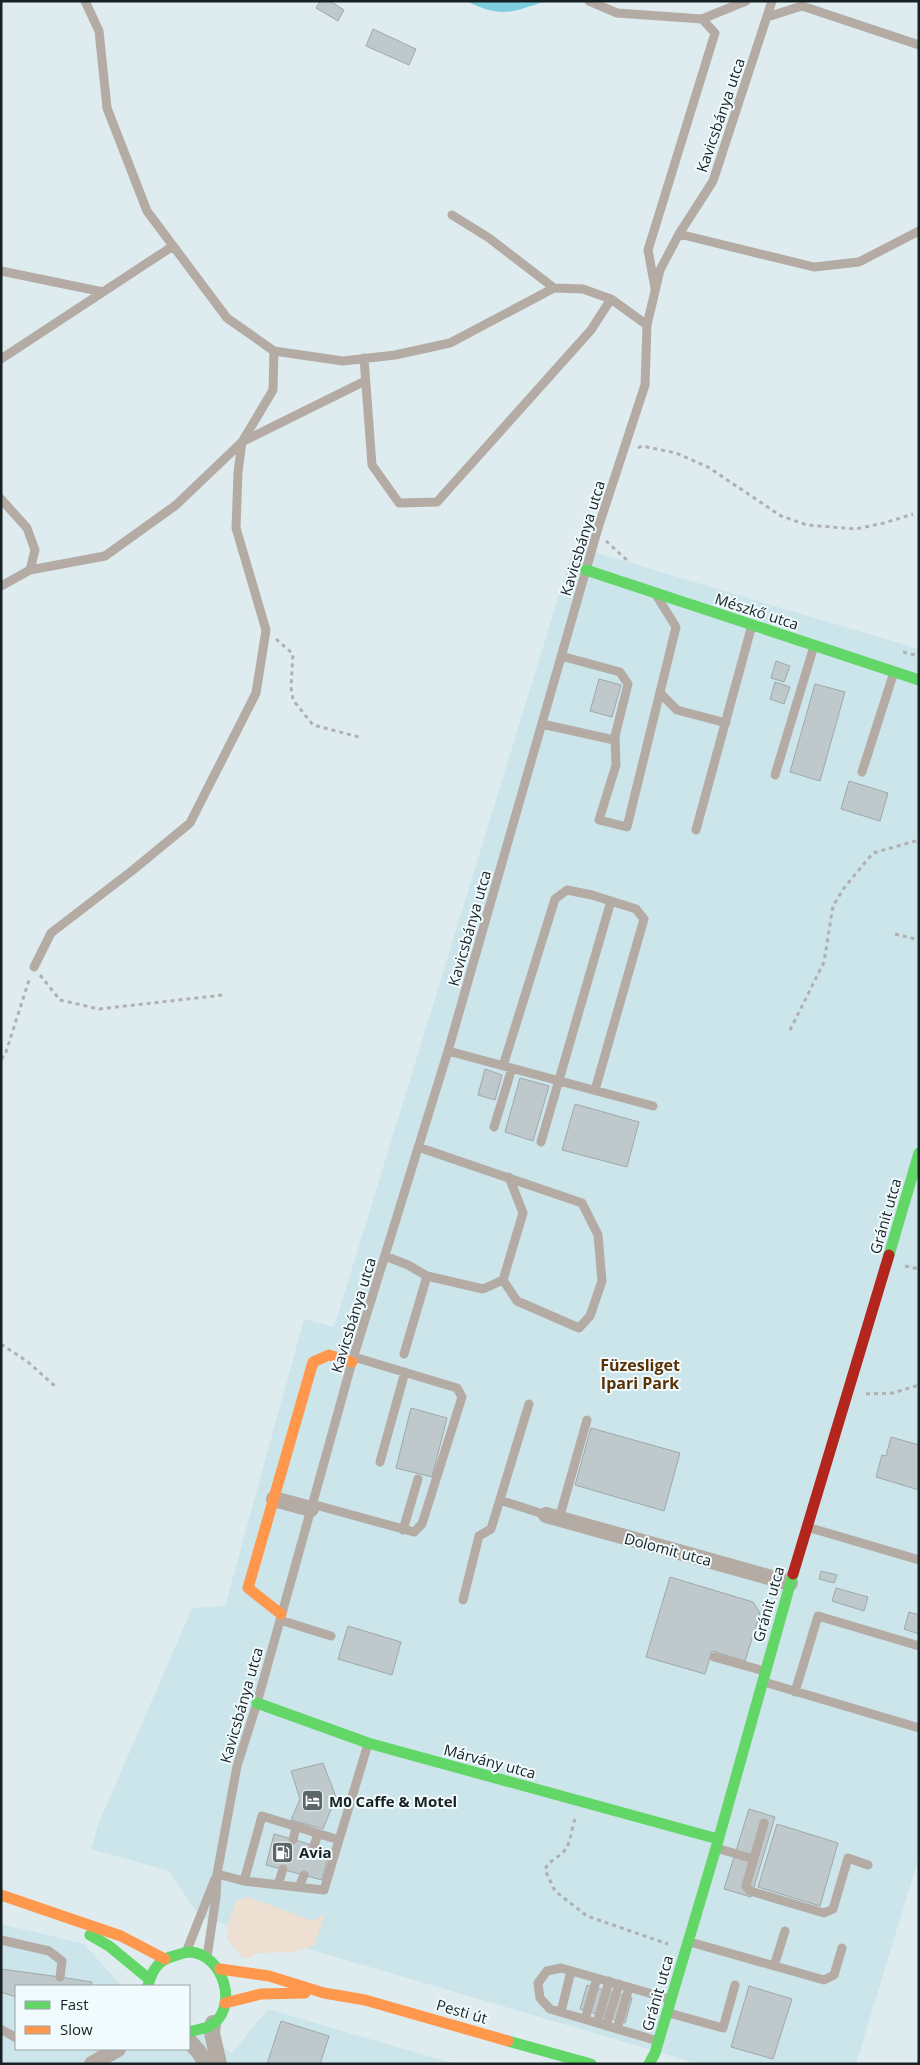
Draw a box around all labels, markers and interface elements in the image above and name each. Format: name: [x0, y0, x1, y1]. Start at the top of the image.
street label: Kavicsbánya utca: [691, 55, 749, 175]
street label: Kavicsbánya utca: [555, 478, 609, 598]
street label: Mészkő utca: [713, 588, 801, 634]
street label: Kavicsbánya utca: [443, 868, 495, 988]
street label: Gránit utca: [865, 1176, 905, 1256]
street label: Kavicsbánya utca: [326, 1255, 380, 1375]
district label: Füzesliget Ipari Park: [600, 1354, 680, 1394]
street label: Dolomit utca: [622, 1528, 714, 1570]
street label: Gránit utca: [748, 1564, 788, 1644]
street label: Kavicsbánya utca: [215, 1645, 267, 1765]
street label: Márvány utca: [442, 1739, 538, 1783]
hotel icon: M0 Caffe & Motel: [301, 1789, 325, 1813]
place label: M0 Caffe & Motel: [329, 1791, 457, 1811]
fuel station icon: Avia: [271, 1840, 295, 1864]
place label: Avia: [299, 1842, 332, 1862]
street label: Gránit utca: [637, 1953, 677, 2033]
legend: [15, 1985, 190, 2050]
text: Fast: [60, 1994, 89, 2014]
street label: Pesti út: [434, 1994, 490, 2028]
text: Slow: [60, 2019, 93, 2039]

